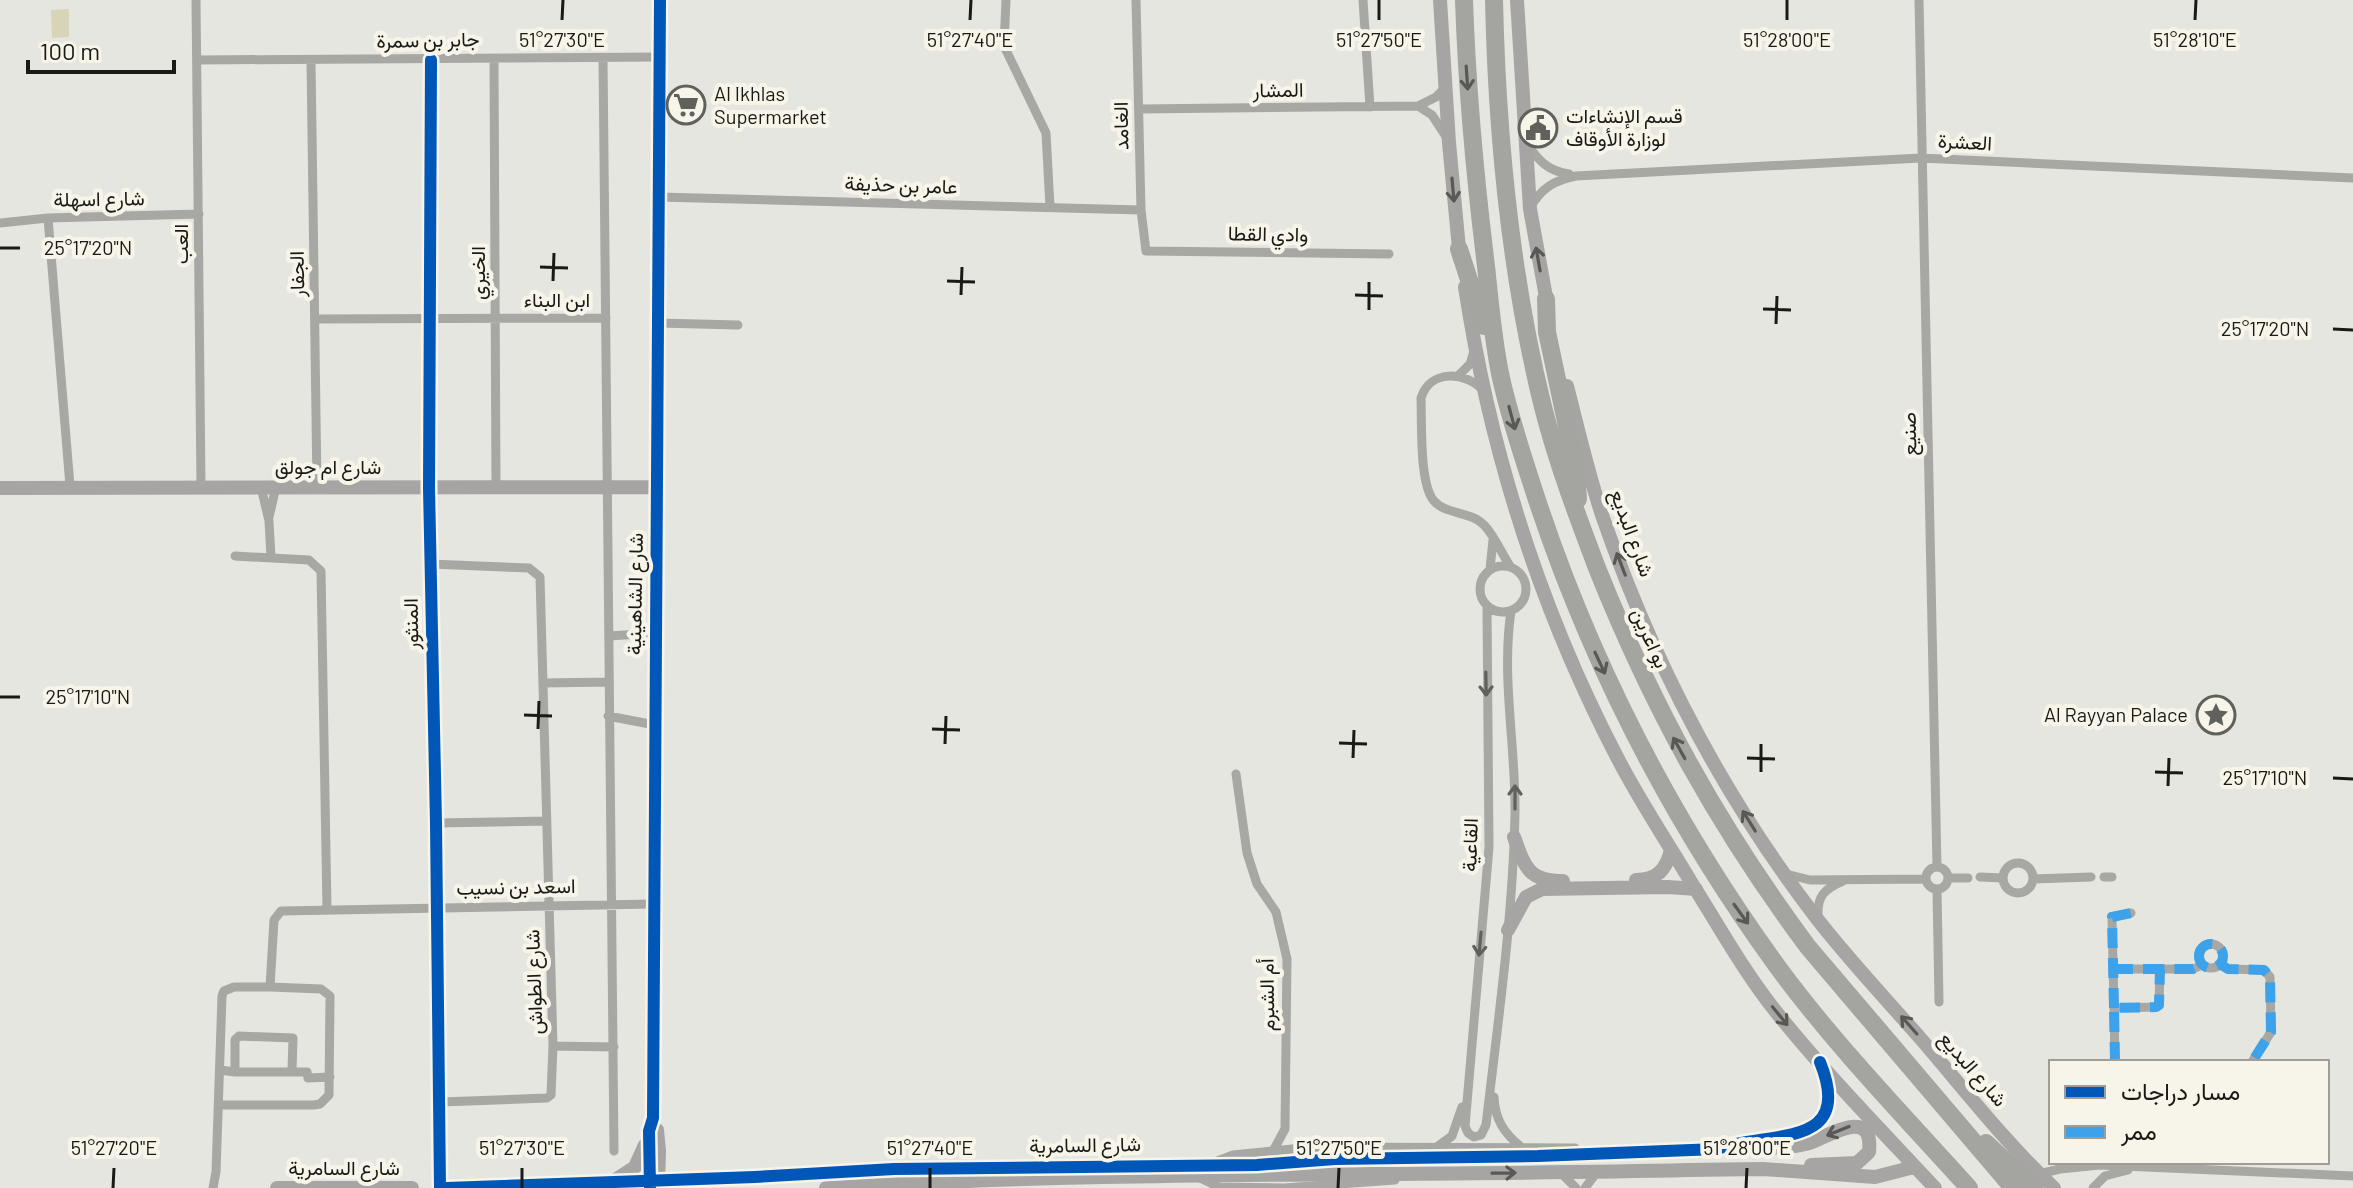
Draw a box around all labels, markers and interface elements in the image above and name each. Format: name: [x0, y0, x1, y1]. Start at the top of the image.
scale bar: [28, 24, 174, 74]
street label: جابر بن سمرة: [376, 26, 480, 54]
text: 51°27'30"E: [519, 27, 605, 51]
text: 51°27'40"E: [927, 27, 1013, 51]
text: 51°27'50"E: [1336, 27, 1422, 51]
text: 51°28'00"E: [1743, 27, 1831, 51]
text: 51°28'10"E: [2153, 27, 2237, 51]
text: 100 m: [40, 36, 100, 65]
one-way arrow: [1460, 64, 1475, 91]
street label: المشار: [1251, 77, 1304, 103]
place label: Al Ikhlas Supermarket: [714, 81, 827, 128]
supermarket icon: Al Ikhlas Supermarket: [665, 84, 707, 126]
street label: الغامد: [1108, 102, 1132, 150]
place label: قسم الإنشاءات لوزارة الأوقاف: [1566, 103, 1683, 152]
public building icon: قسم الإنشاءات لوزارة الأوقاف: [1517, 107, 1559, 149]
street label: العشرة: [1937, 128, 1993, 156]
street label: عامر بن حذيفة: [844, 170, 958, 200]
one-way arrow: [1446, 176, 1461, 202]
street label: شارع اسهلة: [53, 185, 145, 214]
street label: وادي القطا: [1228, 220, 1308, 252]
street label: العب: [168, 224, 193, 264]
text: 25°17'20"N: [44, 235, 132, 259]
street label: الخيري: [465, 246, 495, 300]
one-way arrow: [1530, 247, 1545, 272]
street label: الجفار: [284, 251, 310, 298]
street label: ابن البناء: [524, 287, 590, 312]
text: 25°17'20"N: [2221, 316, 2309, 340]
one-way arrow: [1505, 405, 1520, 431]
street label: صنيع: [1896, 412, 1923, 456]
street label: شارع ام جولق: [275, 454, 381, 481]
street label: شارع البديع: [1603, 486, 1660, 581]
street label: شارع الشاهينية: [621, 533, 650, 655]
one-way arrow: [1613, 552, 1627, 577]
street label: المنثور: [398, 598, 424, 651]
street label: بو اعرين: [1625, 604, 1675, 672]
one-way arrow: [1593, 651, 1608, 675]
one-way arrow: [1479, 670, 1494, 697]
text: 25°17'10"N: [46, 684, 130, 708]
place icon: Al Rayyan Palace: [2195, 694, 2237, 736]
place label: Al Rayyan Palace: [2044, 702, 2188, 726]
one-way arrow: [1671, 736, 1686, 760]
text: 25°17'10"N: [2223, 765, 2307, 789]
one-way arrow: [1507, 784, 1523, 811]
one-way arrow: [1741, 810, 1758, 832]
street label: القاعية: [1456, 818, 1483, 872]
street label: اسعد بن نسيب: [456, 873, 576, 900]
one-way arrow: [1732, 902, 1749, 924]
street label: شارع الطواش: [519, 929, 550, 1035]
one-way arrow: [1473, 930, 1488, 957]
street label: أم الشبرم: [1253, 958, 1281, 1032]
one-way arrow: [1771, 1005, 1789, 1026]
one-way arrow: [1900, 1016, 1918, 1036]
street label: شارع البديع: [1932, 1026, 2013, 1113]
legend: [2049, 1060, 2329, 1164]
text: مسار دراجات: [2121, 1076, 2240, 1107]
text: ممر: [2120, 1116, 2157, 1147]
one-way arrow: [1826, 1125, 1850, 1139]
street label: شارع السامرية: [1029, 1131, 1141, 1160]
text: 51°27'20"E: [71, 1135, 157, 1159]
text: 51°27'30"E: [479, 1135, 565, 1159]
text: 51°27'40"E: [887, 1135, 973, 1159]
text: 51°27'50"E: [1296, 1135, 1382, 1159]
text: 51°28'00"E: [1703, 1135, 1791, 1159]
street label: شارع السامرية: [288, 1155, 400, 1182]
one-way arrow: [1490, 1165, 1517, 1180]

